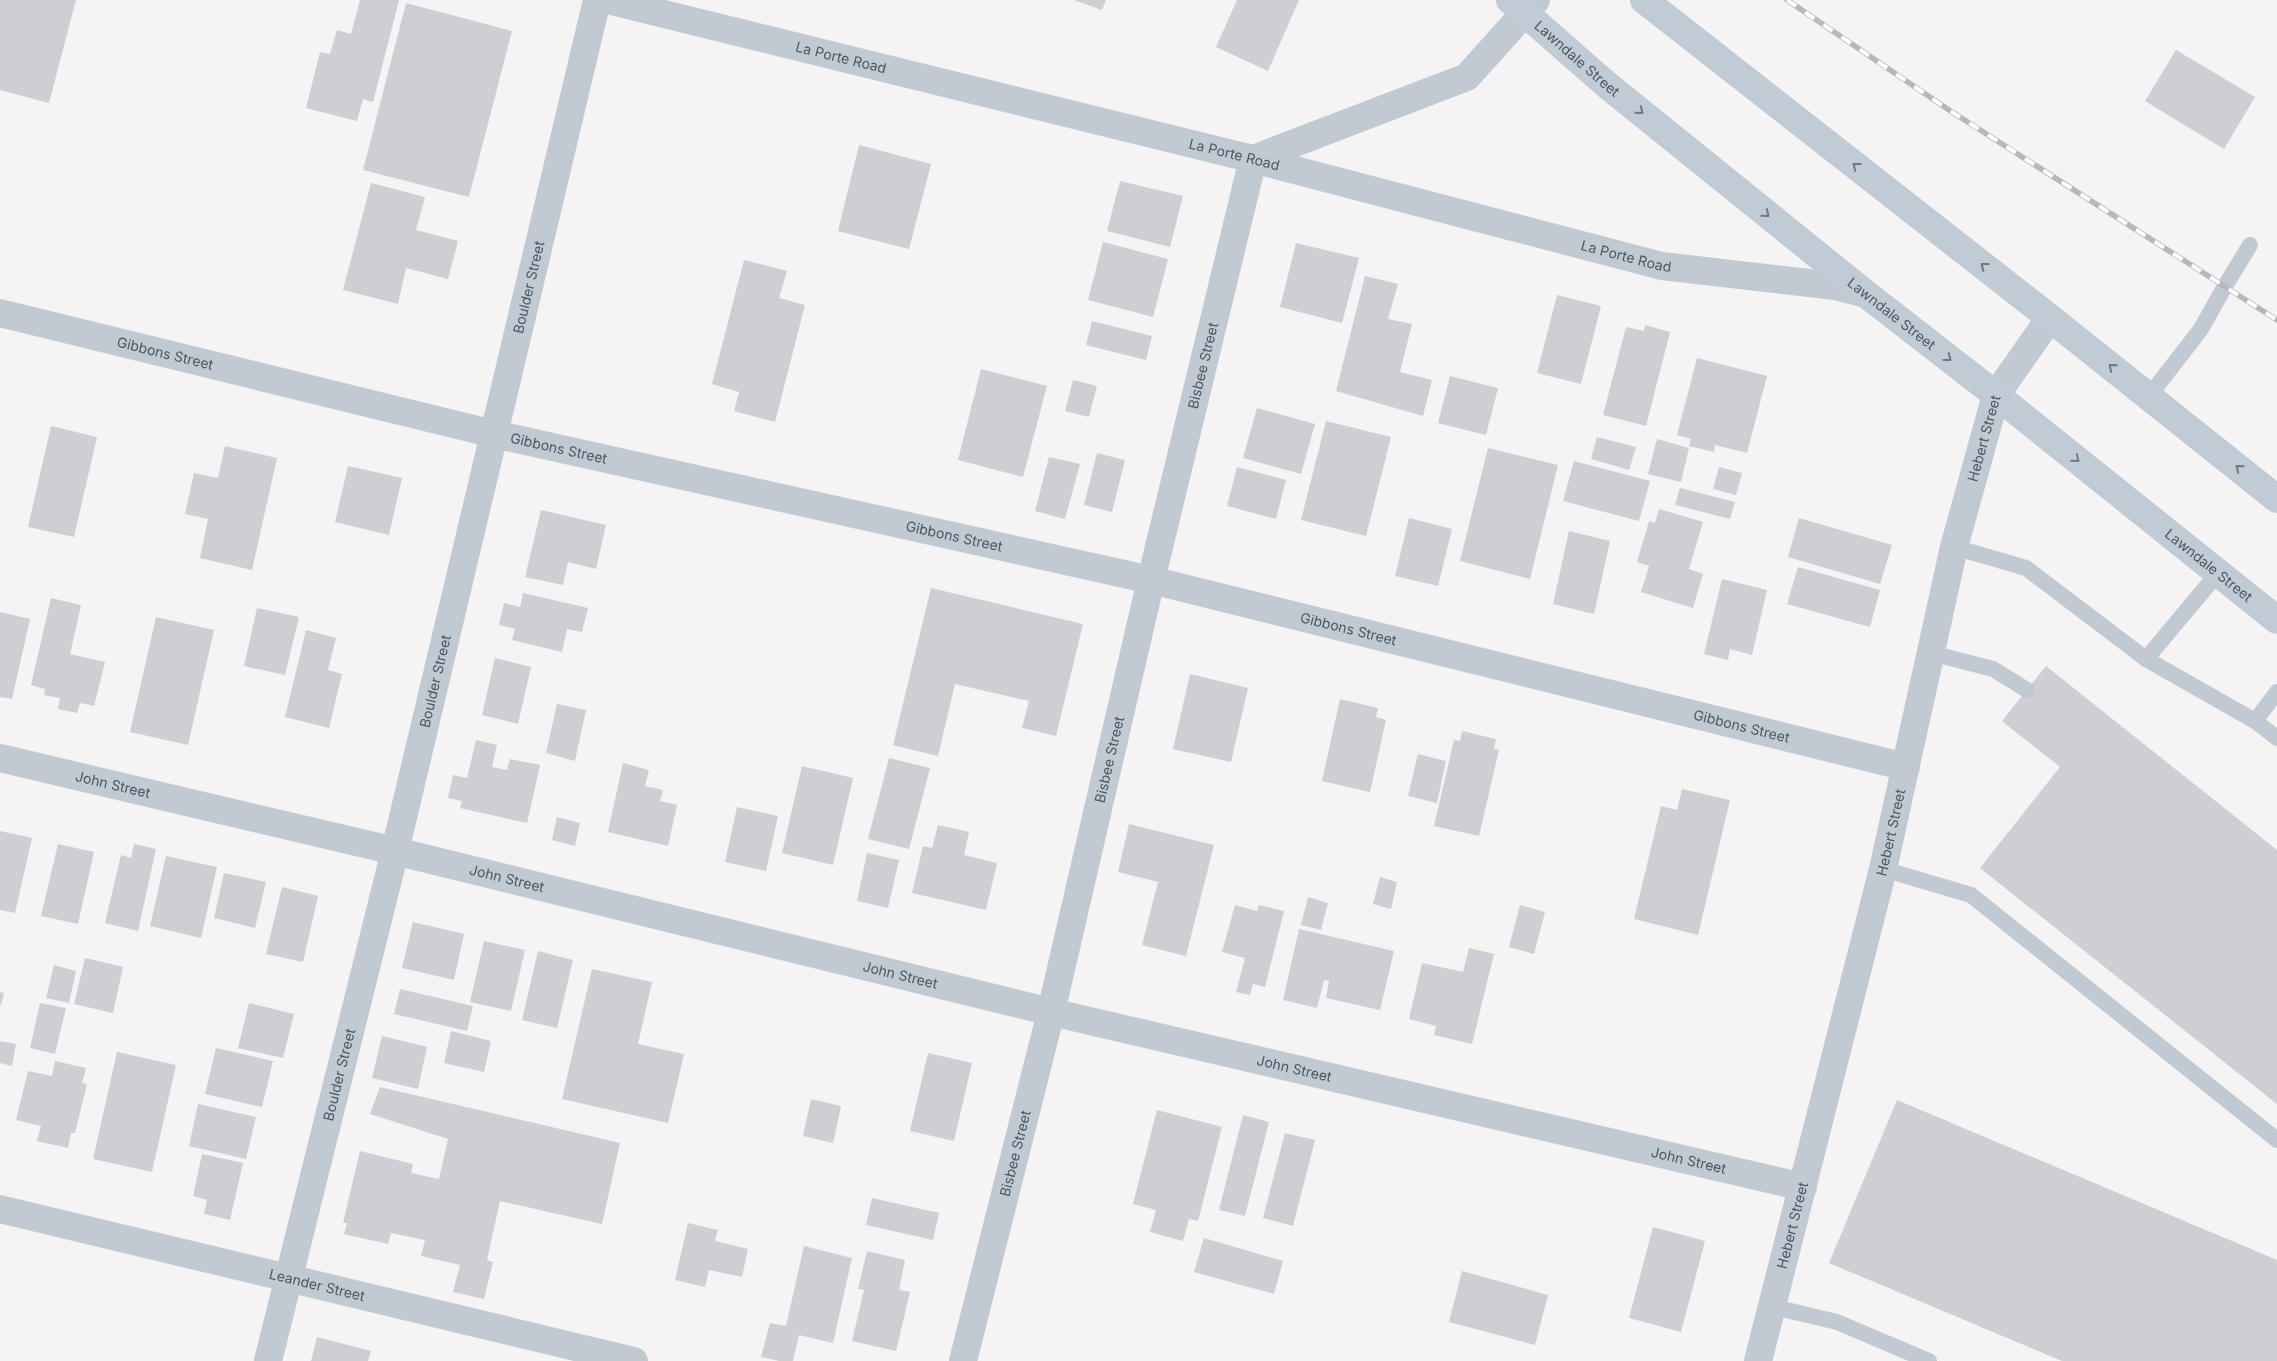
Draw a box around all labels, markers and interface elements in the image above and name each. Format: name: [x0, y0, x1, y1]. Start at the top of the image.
street label: Lawndale Street: [1531, 17, 1624, 100]
street label: La Porte Road: [794, 38, 888, 76]
one-way arrow: [1634, 106, 1643, 114]
street label: La Porte Road: [1187, 135, 1282, 174]
one-way arrow: [1853, 163, 1862, 172]
one-way arrow: [1761, 208, 1770, 217]
street label: La Porte Road: [1579, 236, 1672, 275]
street label: Boulder Street: [509, 239, 548, 335]
one-way arrow: [1981, 263, 1990, 272]
street label: Lawndale Street: [1844, 274, 1940, 353]
street label: Bisbee Street: [1184, 320, 1221, 410]
street label: Gibbons Street: [115, 333, 216, 373]
one-way arrow: [1943, 352, 1952, 361]
one-way arrow: [2109, 364, 2118, 372]
street label: Hebert Street: [1963, 393, 2004, 483]
street label: Gibbons Street: [509, 429, 609, 467]
one-way arrow: [2070, 453, 2079, 461]
one-way arrow: [2236, 466, 2245, 474]
street label: Gibbons Street: [904, 517, 1005, 555]
street label: Lawndale Street: [2162, 525, 2257, 605]
street label: Gibbons Street: [1299, 608, 1399, 649]
street label: Boulder Street: [416, 633, 454, 729]
street label: Gibbons Street: [1692, 706, 1792, 746]
street label: Bisbee Street: [1091, 714, 1127, 804]
street label: John Street: [74, 767, 153, 801]
street label: Hebert Street: [1873, 787, 1909, 878]
street label: John Street: [468, 861, 547, 895]
street label: John Street: [861, 957, 940, 992]
street label: Boulder Street: [319, 1026, 359, 1123]
street label: John Street: [1255, 1051, 1334, 1085]
street label: Bisbee Street: [996, 1108, 1034, 1198]
street label: John Street: [1650, 1143, 1728, 1177]
street label: Hebert Street: [1773, 1180, 1811, 1270]
street label: Leander Street: [268, 1265, 367, 1304]

